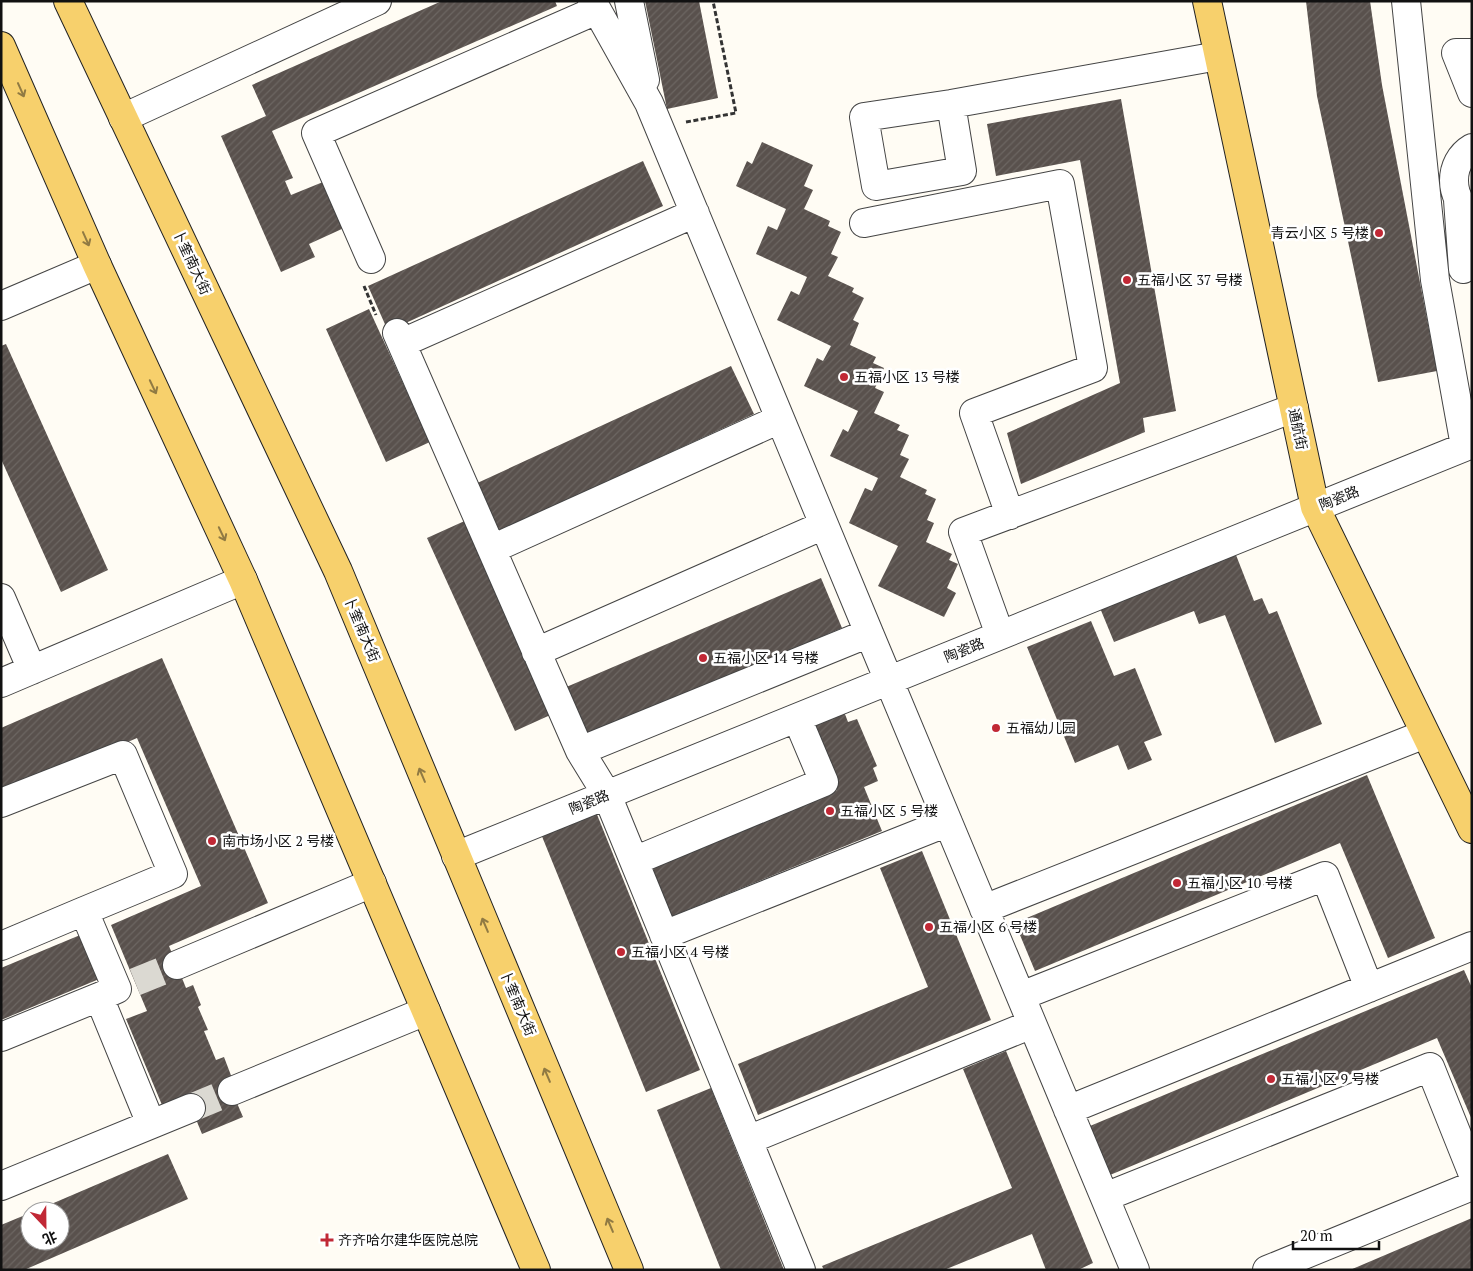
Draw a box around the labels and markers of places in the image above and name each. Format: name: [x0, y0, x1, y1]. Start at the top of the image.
place label: 青云小区 5 号楼: [1271, 223, 1369, 242]
marker: 青云小区 5 号楼: [1373, 227, 1385, 239]
place label: 五福小区 37 号楼: [1137, 270, 1243, 289]
marker: 五福小区 37 号楼: [1121, 274, 1133, 286]
place label: 五福小区 13 号楼: [854, 367, 960, 386]
marker: 五福小区 13 号楼: [838, 371, 850, 383]
place label: 五福小区 14 号楼: [713, 648, 819, 667]
marker: 五福小区 14 号楼: [697, 652, 709, 664]
place label: 五福幼儿园: [1006, 718, 1076, 737]
marker: 五福幼儿园: [990, 722, 1002, 734]
place label: 五福小区 5 号楼: [840, 801, 938, 820]
marker: 五福小区 5 号楼: [824, 805, 836, 817]
place label: 南市场小区 2 号楼: [222, 831, 334, 850]
marker: 南市场小区 2 号楼: [206, 835, 218, 847]
place label: 五福小区 10 号楼: [1187, 873, 1293, 892]
marker: 五福小区 10 号楼: [1171, 877, 1183, 889]
place label: 五福小区 6 号楼: [939, 917, 1037, 936]
marker: 五福小区 6 号楼: [923, 921, 935, 933]
place label: 五福小区 4 号楼: [631, 942, 729, 961]
marker: 五福小区 4 号楼: [615, 946, 627, 958]
place label: 五福小区 9 号楼: [1281, 1069, 1379, 1088]
marker: 五福小区 9 号楼: [1265, 1073, 1277, 1085]
place label: 齐齐哈尔建华医院总院: [338, 1230, 478, 1249]
marker: 齐齐哈尔建华医院总院: [320, 1233, 334, 1247]

